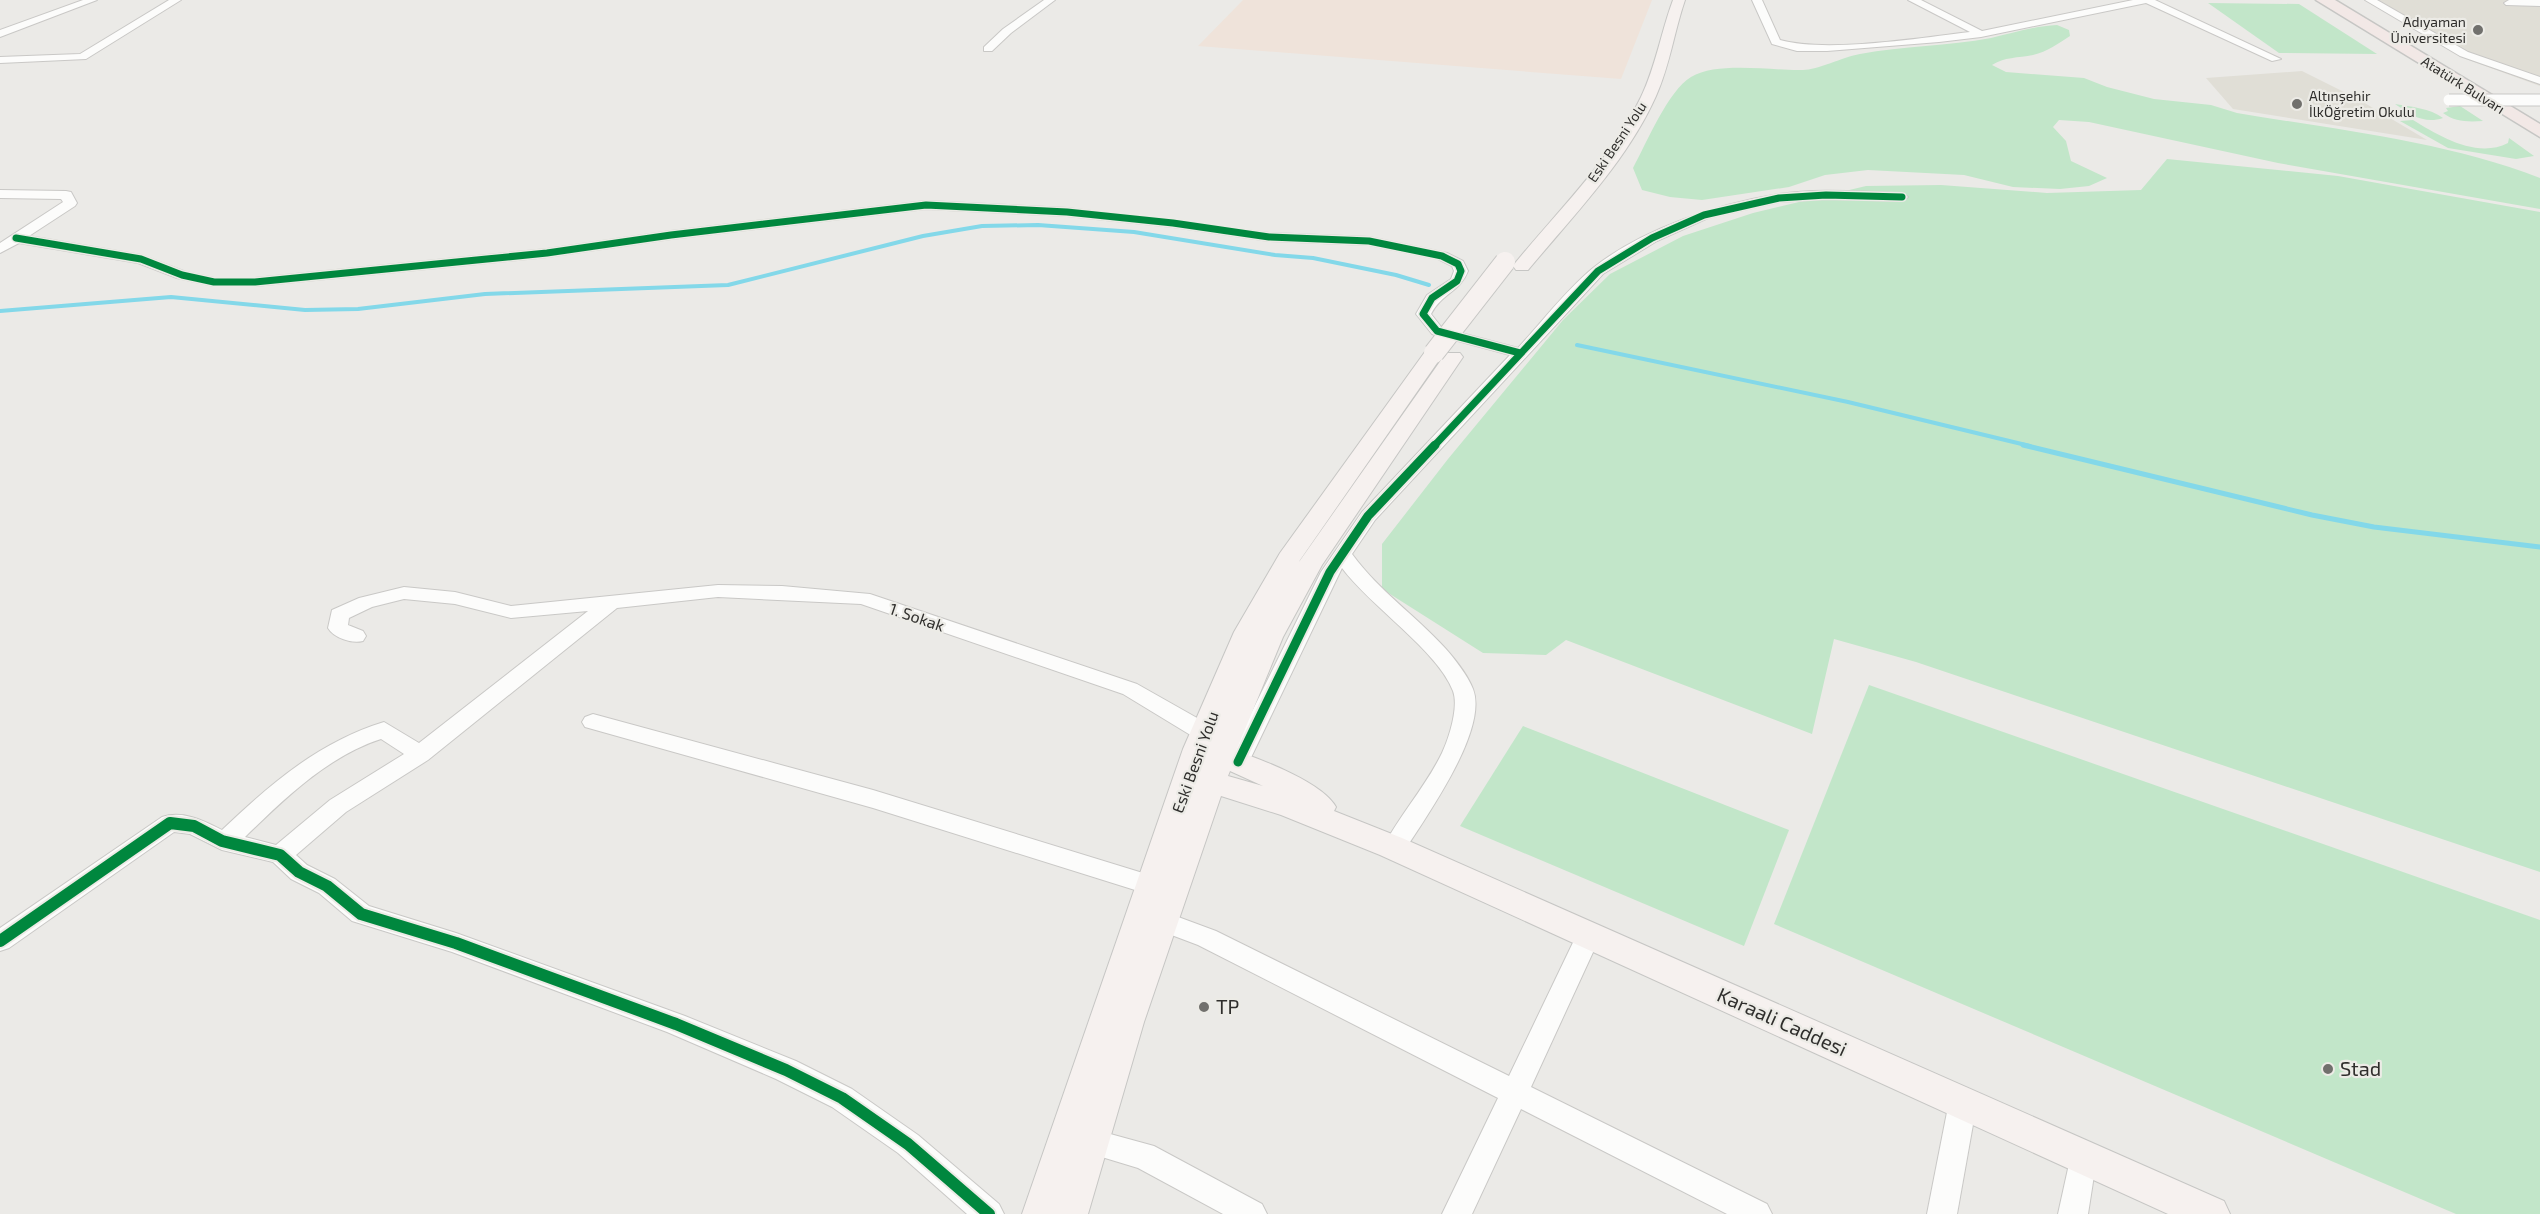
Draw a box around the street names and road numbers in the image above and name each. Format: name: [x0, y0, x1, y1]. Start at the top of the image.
street label: Atatürk Bulvarı: [2418, 52, 2508, 117]
street label: Eski Besni Yolu: [1583, 98, 1650, 185]
street label: 1. Sokak: [887, 598, 947, 635]
street label: Eski Besni Yolu: [1167, 708, 1222, 815]
street label: Karaali Caddesi: [1714, 982, 1851, 1060]

